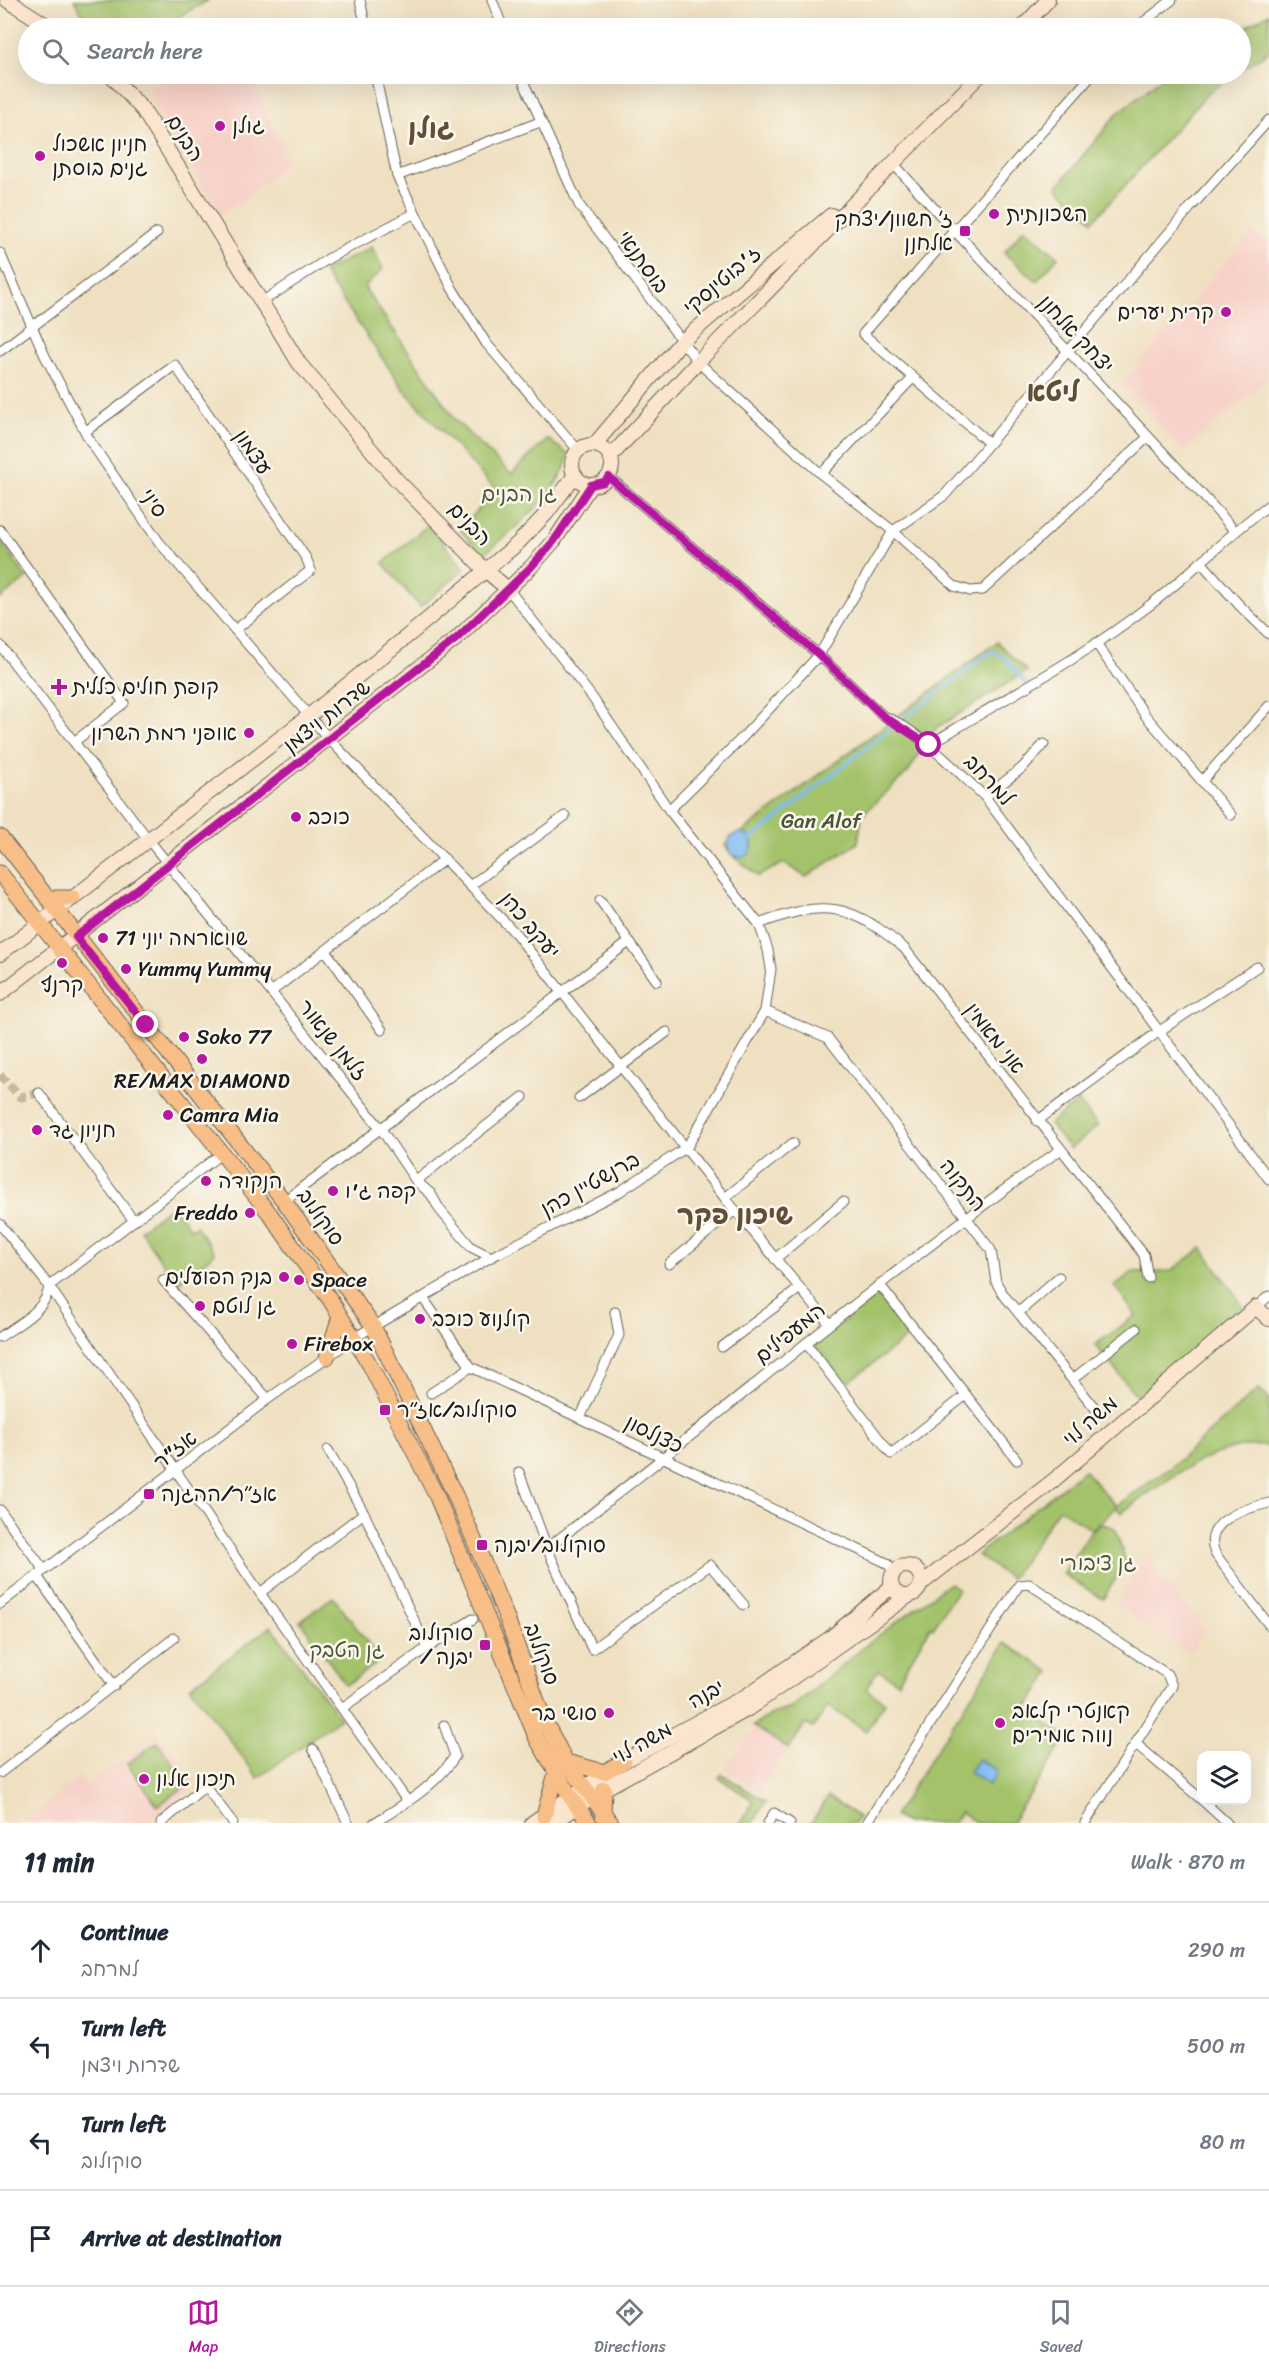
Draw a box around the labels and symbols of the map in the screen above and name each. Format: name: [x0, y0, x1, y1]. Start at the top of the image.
district label: גולן: [408, 105, 454, 153]
street label: הבנים: [155, 106, 215, 170]
place label: גולן: [232, 107, 265, 145]
marker: גולן: [213, 119, 227, 133]
place label: חניון אשכול גנים בוסתן: [52, 125, 148, 187]
marker: חניון אשכול גנים בוסתן: [33, 149, 47, 163]
place label: השכונתית: [1006, 195, 1088, 233]
place label: ז׳ חשוון/יצחק אלחנן: [835, 200, 953, 262]
marker: השכונתית: [987, 207, 1001, 221]
street label: בוסתנאי: [607, 222, 679, 302]
marker: ז׳ חשוון/יצחק אלחנן: [958, 224, 972, 238]
street label: ז'בוטינסקי: [674, 235, 770, 325]
street label: יצחק אלחנן: [1029, 285, 1123, 383]
place label: קרית יערים: [1117, 293, 1214, 331]
marker: קרית יערים: [1219, 305, 1233, 319]
district label: ליטא: [1027, 368, 1081, 416]
street label: עצמון: [224, 421, 282, 483]
park label: גן הבנים: [481, 475, 557, 513]
street label: סיני: [130, 480, 178, 526]
street label: הבנים: [438, 492, 502, 556]
place label: קופת חולים כללית: [71, 668, 219, 706]
street label: שדרות ויצמן: [274, 669, 380, 763]
marker: קופת חולים כללית: [50, 678, 68, 696]
place label: אופני רמת השרון: [91, 714, 237, 752]
marker: אופני רמת השרון: [242, 726, 256, 740]
route start: [915, 731, 941, 757]
street label: למרחב: [954, 745, 1024, 816]
place label: כוכב: [308, 798, 350, 836]
park label: Gan Alof: [781, 802, 863, 840]
marker: כוכב: [289, 810, 303, 824]
street label: יעקב כהן: [490, 882, 570, 968]
place label: שווארמה יוני 71: [115, 919, 248, 957]
marker: שווארמה יוני 71: [96, 931, 110, 945]
place label: Yummy Yummy: [138, 950, 271, 988]
marker: קרנף: [55, 956, 69, 970]
marker: Yummy Yummy: [119, 962, 133, 976]
place label: קרנף: [41, 966, 83, 1004]
street label: זלמן שנאור: [288, 990, 378, 1090]
street label: אני מאמין: [954, 994, 1036, 1082]
route end: [132, 1011, 158, 1037]
place label: Soko 77: [196, 1018, 273, 1056]
marker: Soko 77: [177, 1030, 191, 1044]
marker: RE/MAX DIAMOND: [195, 1052, 209, 1066]
place label: RE/MAX DIAMOND: [114, 1062, 290, 1100]
place label: Camra Mia: [180, 1096, 279, 1134]
marker: Camra Mia: [161, 1108, 175, 1122]
place label: חניון גד: [49, 1111, 116, 1149]
marker: חניון גד: [30, 1123, 44, 1137]
street label: ברנשטיין כהן: [533, 1141, 647, 1227]
street label: התקוה: [929, 1149, 997, 1221]
place label: הנקודה: [218, 1162, 282, 1200]
place label: קפה ג'ו: [345, 1172, 417, 1210]
marker: הנקודה: [199, 1174, 213, 1188]
street label: סוקולוב: [287, 1180, 355, 1254]
marker: קפה ג'ו: [326, 1184, 340, 1198]
district label: שיכון פקר: [677, 1191, 793, 1239]
place label: Freddo: [174, 1194, 238, 1232]
marker: Freddo: [243, 1206, 257, 1220]
place label: בנק הפועלים: [165, 1258, 272, 1296]
place label: Space: [311, 1261, 367, 1299]
marker: בנק הפועלים: [277, 1270, 291, 1284]
marker: Space: [292, 1273, 306, 1287]
place label: גן לוטם: [212, 1287, 276, 1325]
street label: המעפילים: [746, 1292, 834, 1374]
marker: גן לוטם: [193, 1299, 207, 1313]
place label: קולנוע כוכב: [432, 1300, 530, 1338]
marker: קולנוע כוכב: [413, 1312, 427, 1326]
place label: Firebox: [304, 1325, 373, 1363]
marker: Firebox: [285, 1337, 299, 1351]
street label: משה לוי: [1053, 1386, 1127, 1456]
place label: סוקולוב/אז״ר: [397, 1391, 517, 1429]
marker: סוקולוב/אז״ר: [378, 1403, 392, 1417]
street label: כצנלסון: [618, 1403, 690, 1465]
street label: אז"ר: [144, 1420, 206, 1480]
place label: אז״ר/ההגנה: [161, 1475, 277, 1513]
marker: אז״ר/ההגנה: [142, 1487, 156, 1501]
place label: סוקולוב/יבנה: [494, 1526, 606, 1564]
marker: סוקולוב/יבנה: [475, 1538, 489, 1552]
park label: גן ציבורי: [1060, 1544, 1136, 1582]
place label: סוקולוב / יבנה: [409, 1614, 473, 1676]
street label: סוקולוב: [513, 1617, 571, 1691]
park label: גן הטבק: [309, 1631, 385, 1669]
marker: סוקולוב / יבנה: [478, 1638, 492, 1652]
street label: יבנה: [681, 1668, 731, 1720]
place label: קאנטרי קלאב נווה אמירים: [1012, 1692, 1130, 1754]
place label: סושי בר: [531, 1694, 597, 1732]
marker: סושי בר: [602, 1706, 616, 1720]
street label: משה לוי: [605, 1711, 679, 1775]
marker: קאנטרי קלאב נווה אמירים: [993, 1716, 1007, 1730]
place label: תיכון אלון: [156, 1760, 236, 1798]
marker: תיכון אלון: [137, 1772, 151, 1786]

